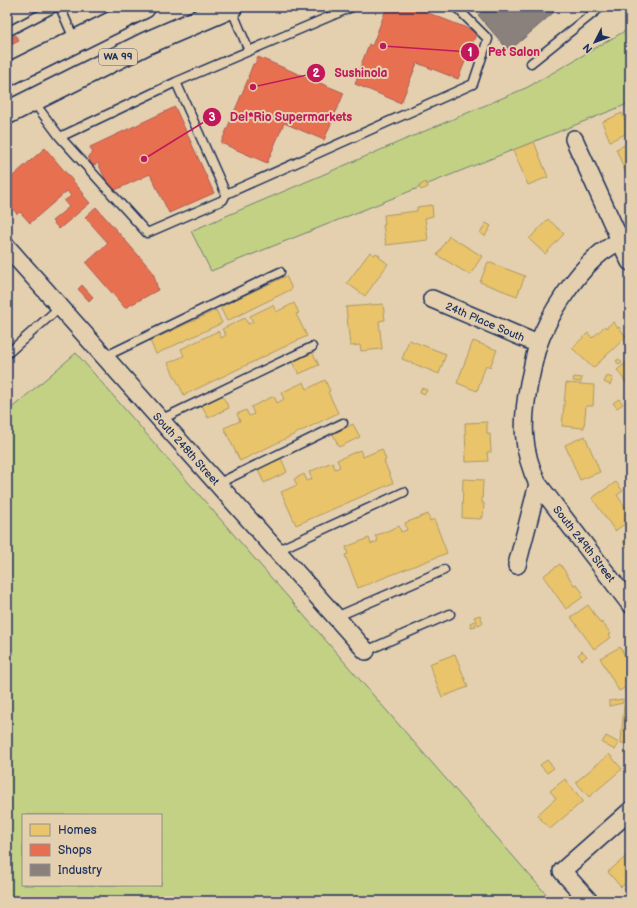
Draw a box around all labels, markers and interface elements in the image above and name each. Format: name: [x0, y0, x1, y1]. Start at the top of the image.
north arrow: [575, 22, 615, 62]
callout: Pet Salon: [460, 40, 548, 64]
text: N: [580, 41, 596, 56]
text: 1: [467, 45, 473, 60]
text: Pet Salon: [488, 45, 540, 60]
road number: WA 99: [99, 49, 137, 65]
callout: Sushinola: [306, 61, 395, 85]
text: 2: [312, 66, 320, 81]
text: Sushinola: [335, 66, 388, 81]
callout: Del*Rio Supermarkets: [202, 105, 361, 129]
text: 3: [208, 110, 216, 125]
text: Del*Rio Supermarkets: [230, 110, 352, 125]
street label: 24th Place South: [444, 300, 526, 344]
street label: South 248th Street: [150, 410, 222, 488]
street label: South 249th Street: [550, 503, 618, 585]
legend: [22, 814, 162, 886]
text: Homes: [58, 823, 97, 838]
text: Shops: [58, 843, 92, 858]
text: Industry: [58, 863, 103, 878]

